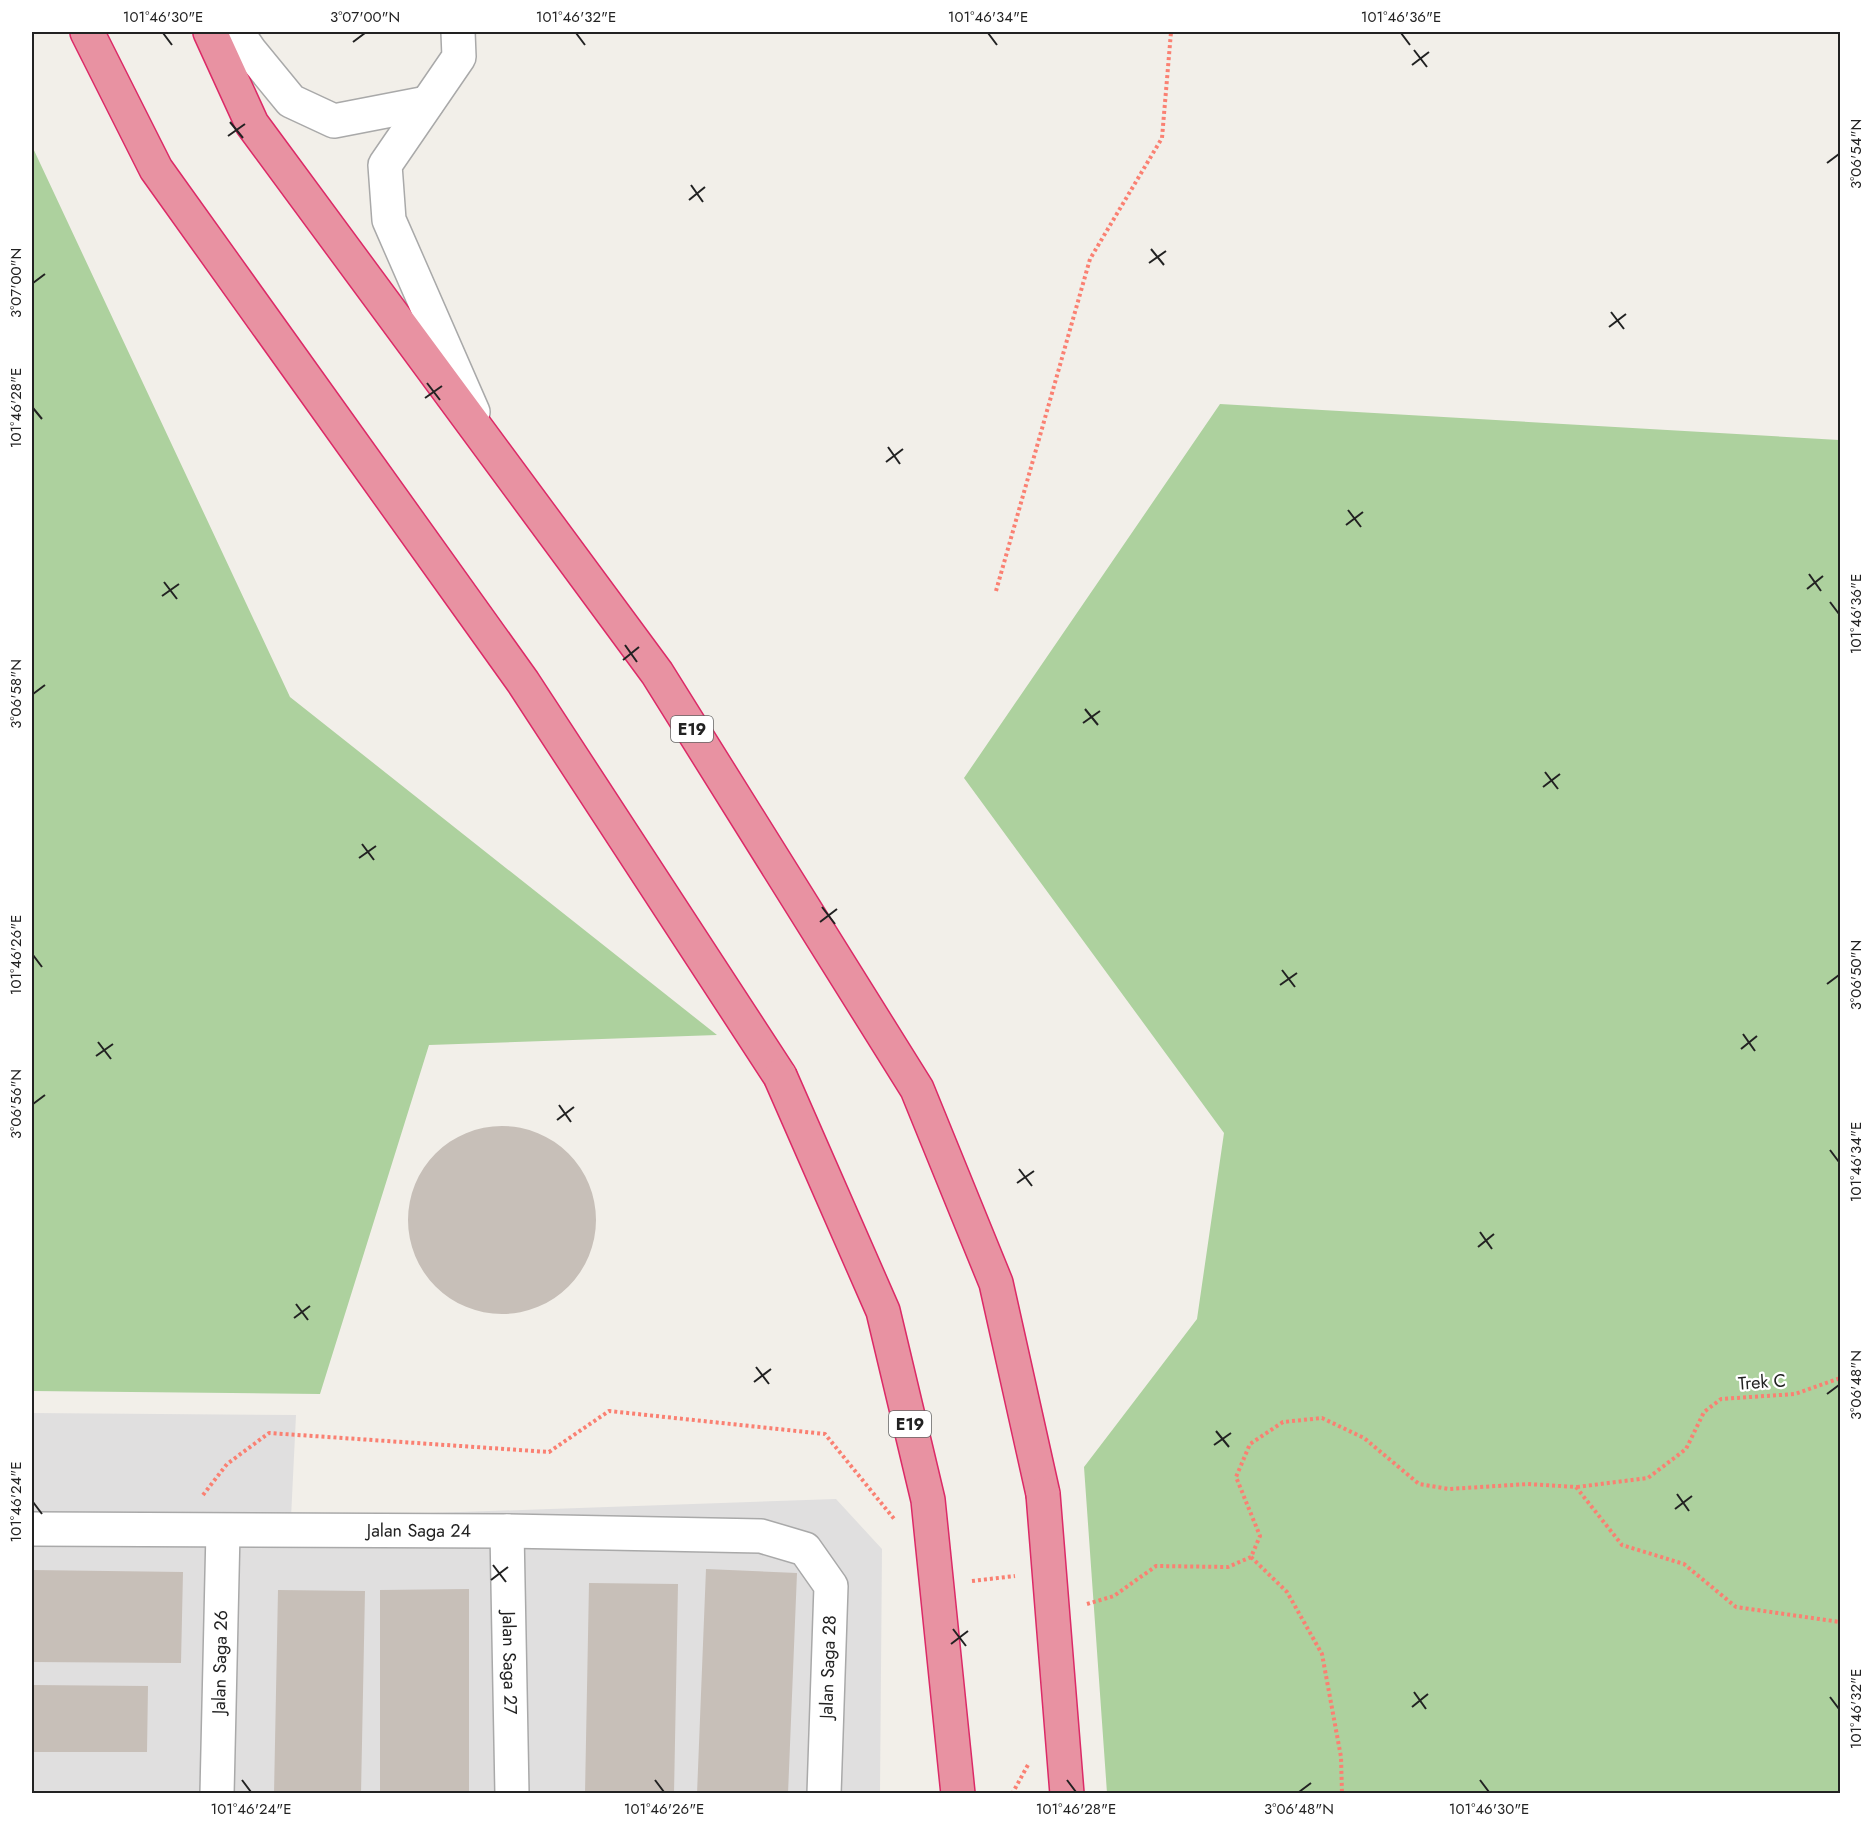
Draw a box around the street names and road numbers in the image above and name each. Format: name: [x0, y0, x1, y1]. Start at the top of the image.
road number: E19: [671, 716, 713, 742]
street label: Trek C: [1737, 1367, 1787, 1397]
road number: E19: [889, 1411, 931, 1437]
street label: Jalan Saga 24: [365, 1517, 471, 1544]
street label: Jalan Saga 27: [495, 1609, 523, 1715]
street label: Jalan Saga 26: [206, 1610, 234, 1716]
street label: Jalan Saga 28: [813, 1615, 843, 1721]

